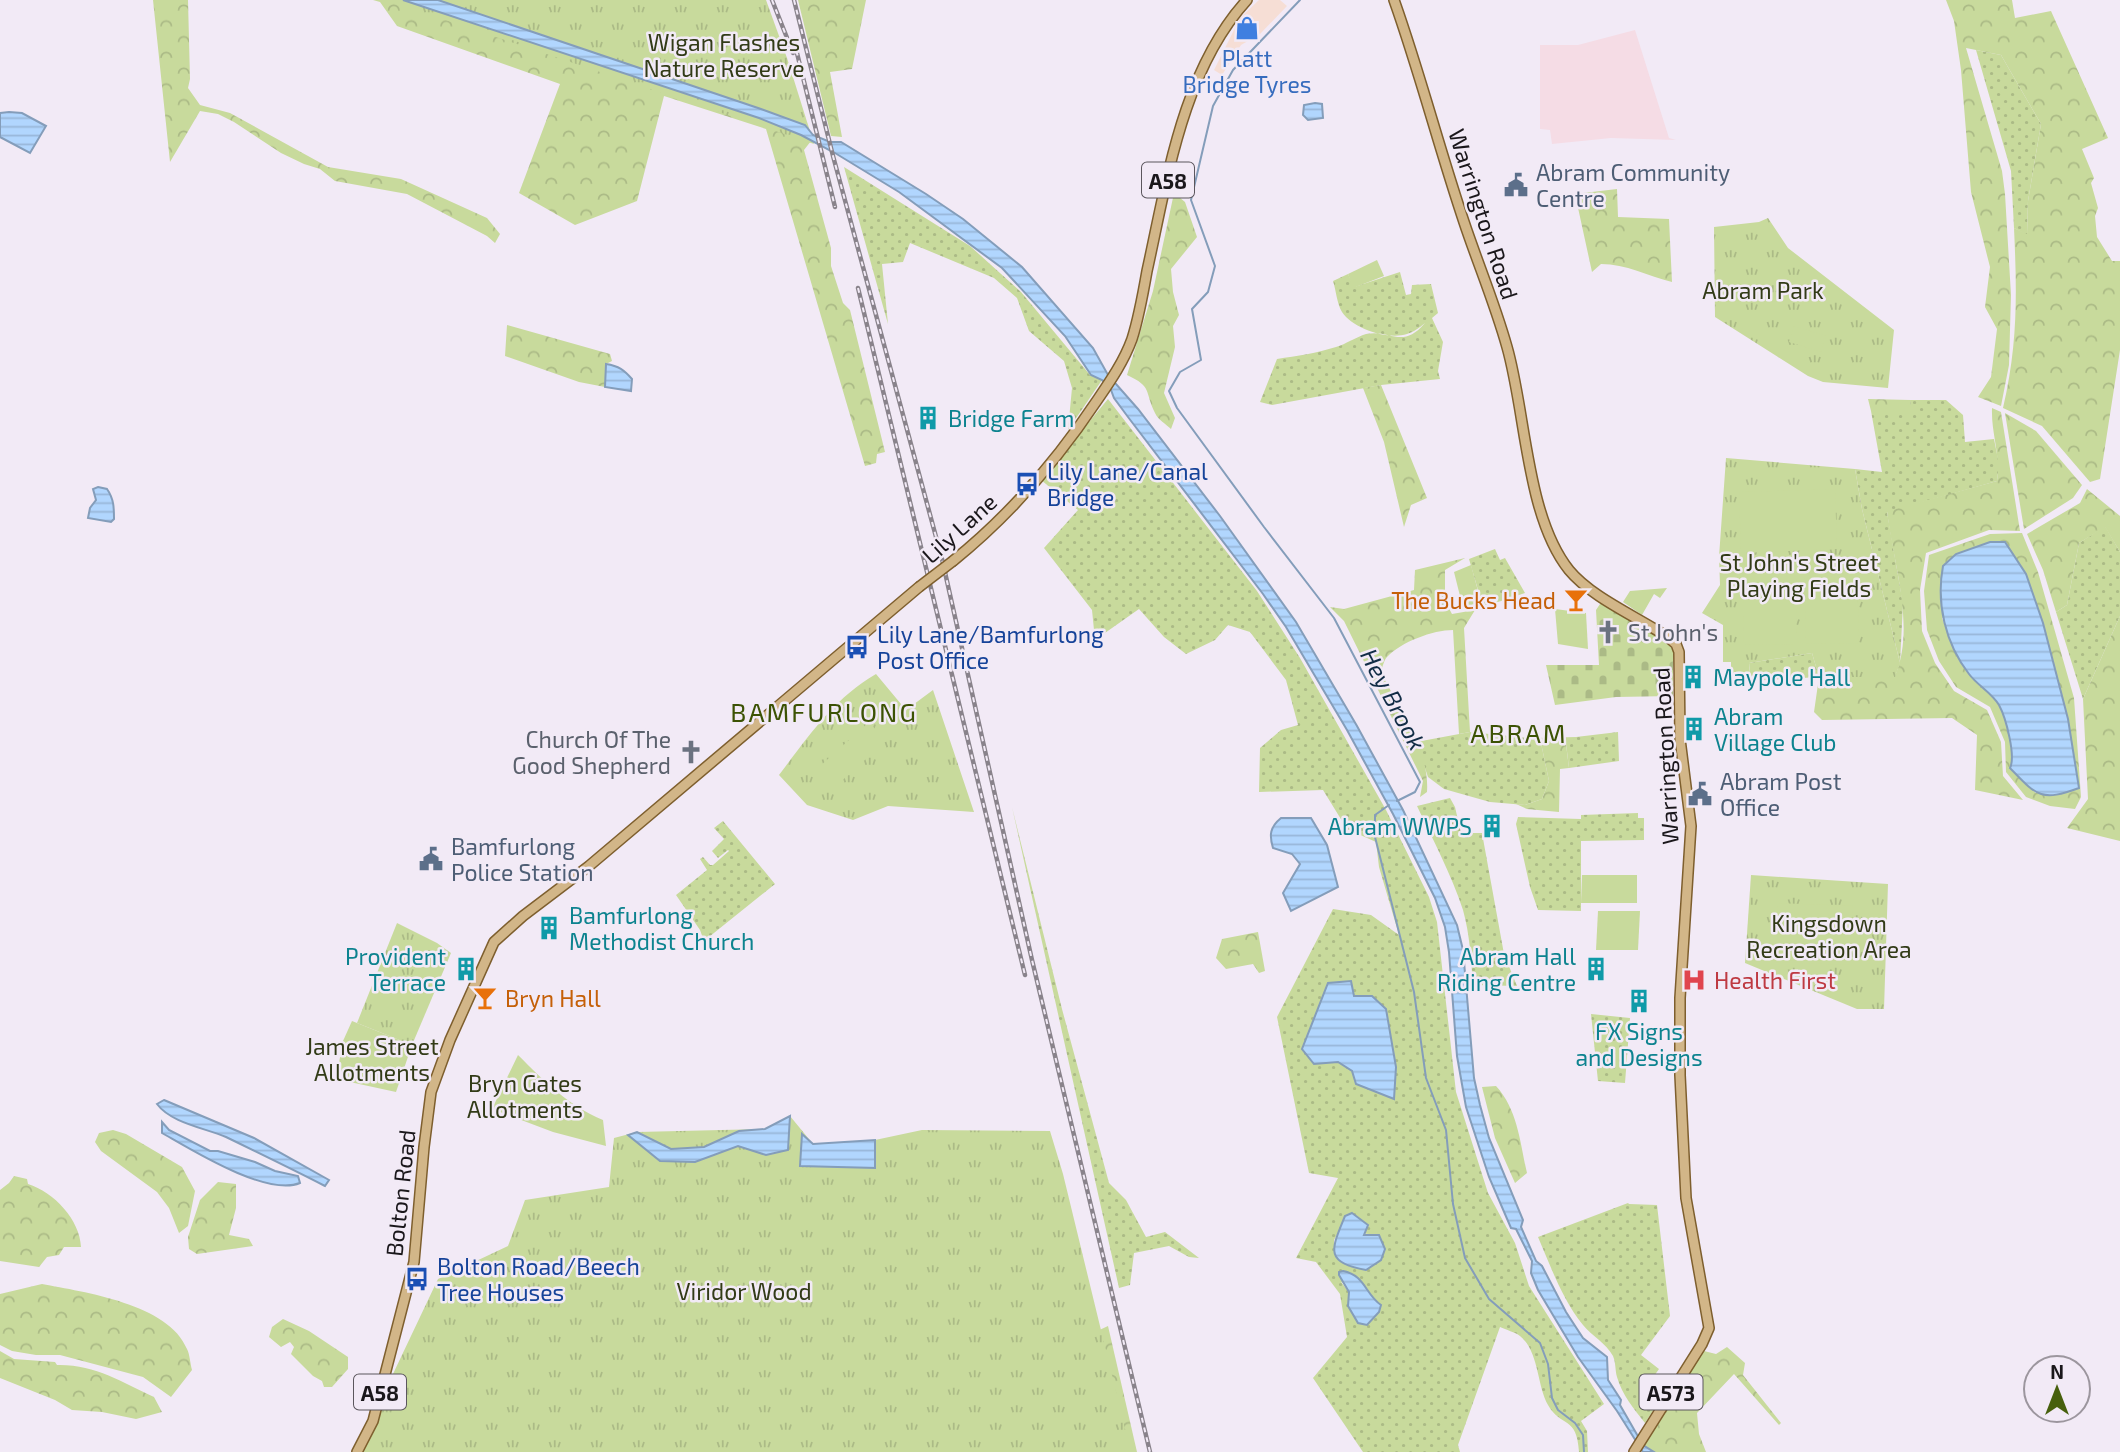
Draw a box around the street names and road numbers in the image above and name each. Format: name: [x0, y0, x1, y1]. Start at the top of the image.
street label: Warrington Road: [1443, 125, 1525, 303]
road number: A58: [1142, 162, 1194, 198]
street label: Lily Lane: [916, 487, 1002, 569]
street label: Warrington Road: [1646, 666, 1684, 846]
street label: Bolton Road: [379, 1128, 421, 1258]
road number: A58: [354, 1374, 406, 1410]
road number: A573: [1640, 1374, 1702, 1410]

